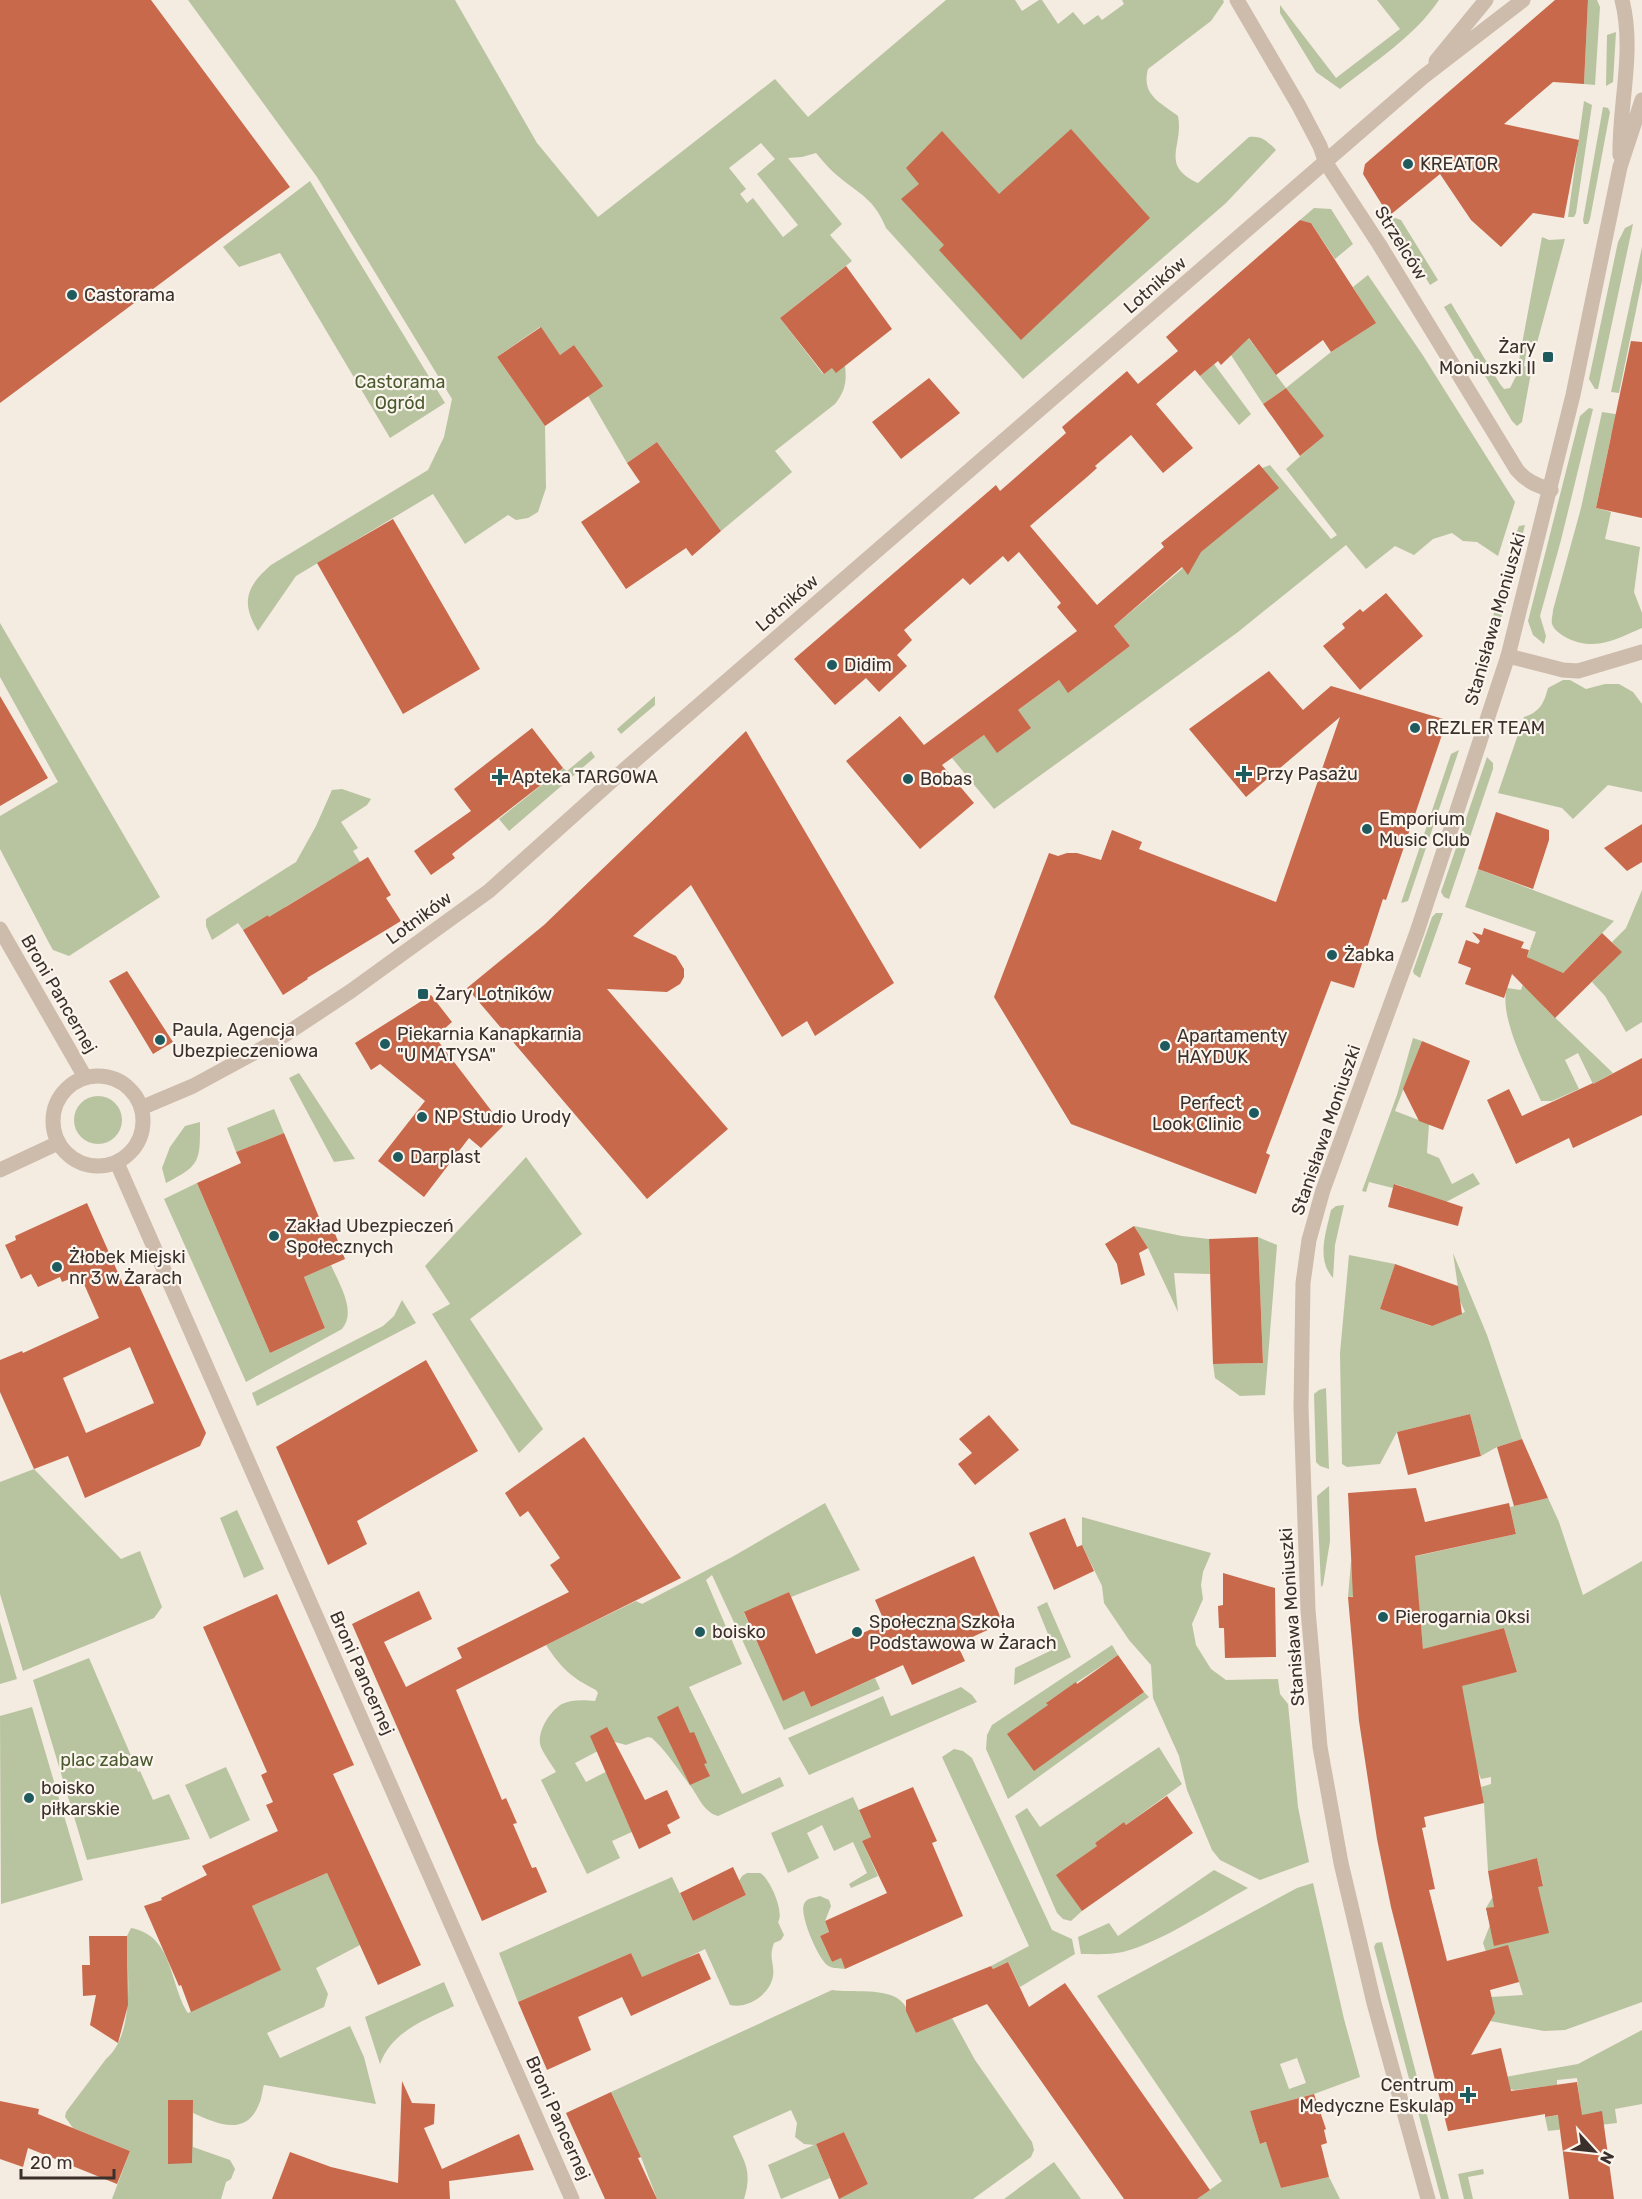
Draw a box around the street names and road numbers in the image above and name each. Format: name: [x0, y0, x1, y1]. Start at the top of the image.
street label: Strzelców: [1370, 202, 1432, 284]
street label: Lotników: [1119, 252, 1191, 318]
street label: Stanisława Moniuszki: [1460, 530, 1530, 708]
street label: Lotników: [751, 570, 823, 636]
street label: Lotników: [382, 887, 456, 949]
street label: Broni Pancernej: [16, 931, 102, 1057]
street label: Stanisława Moniuszki: [1287, 1042, 1365, 1218]
street label: Stanisława Moniuszki: [1275, 1527, 1309, 1707]
street label: Broni Pancernej: [325, 1608, 399, 1738]
street label: Broni Pancernej: [521, 2053, 595, 2183]

